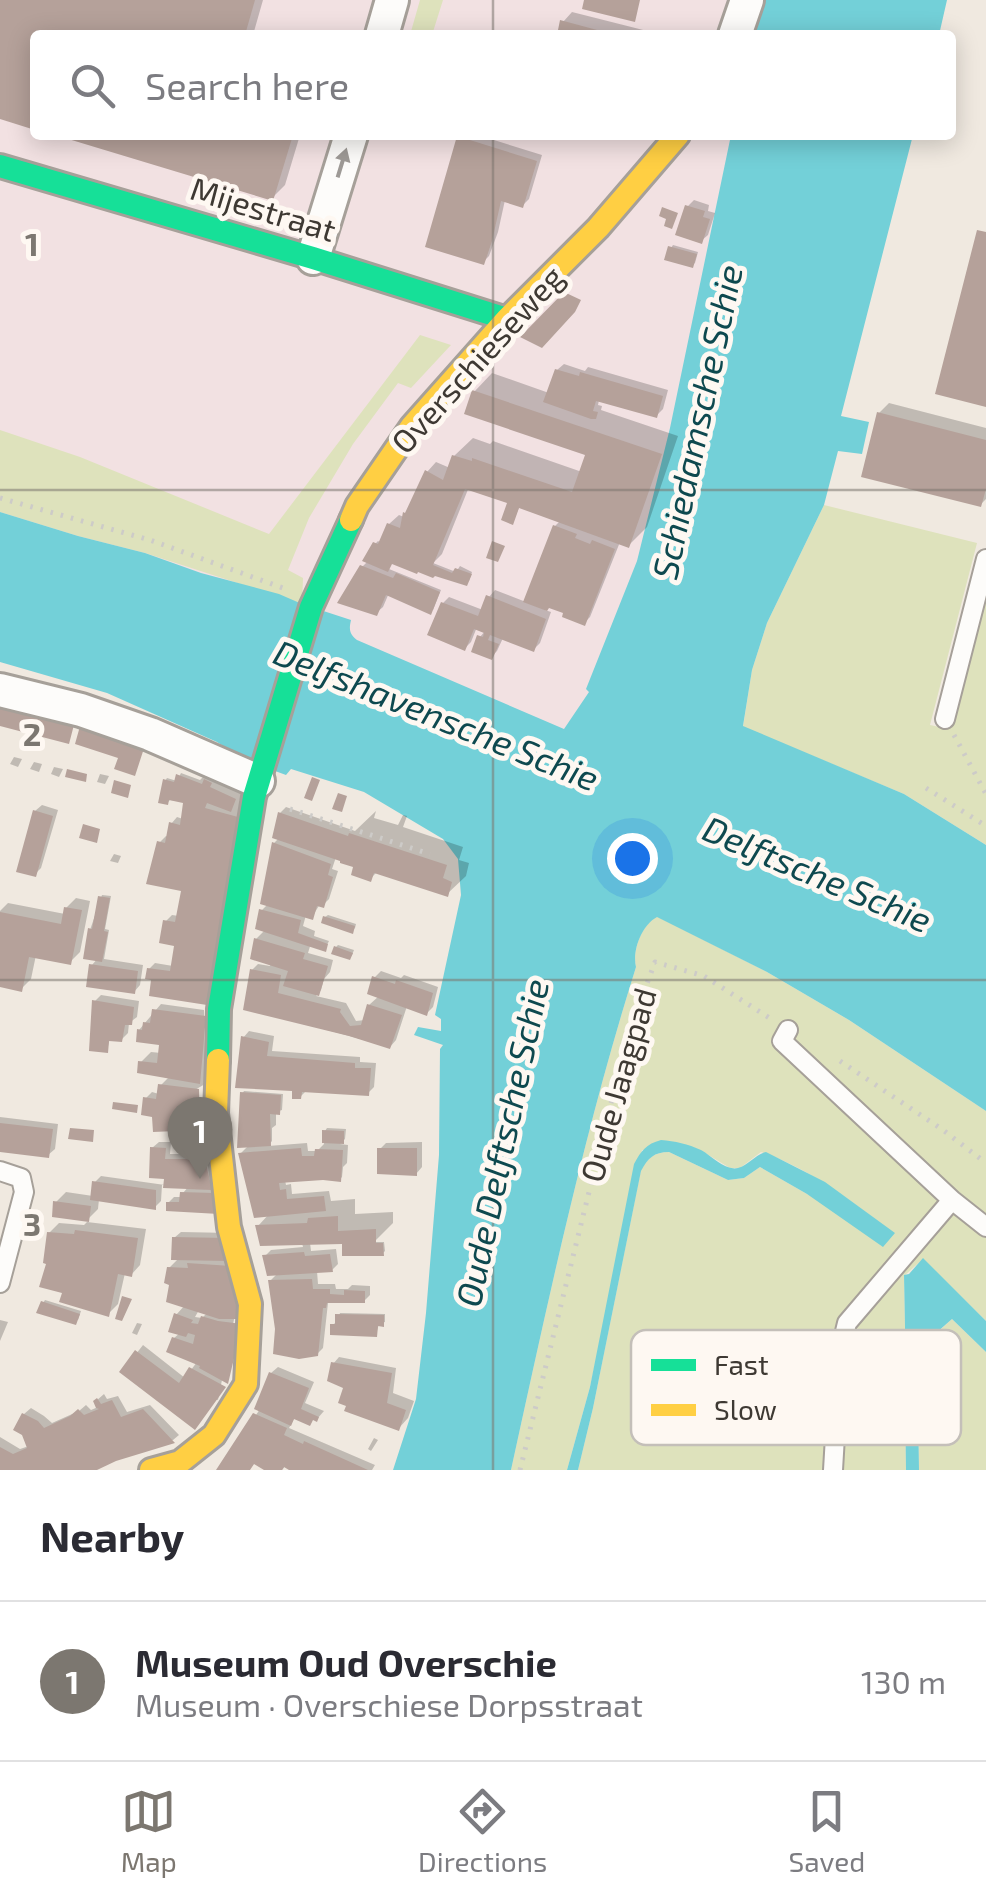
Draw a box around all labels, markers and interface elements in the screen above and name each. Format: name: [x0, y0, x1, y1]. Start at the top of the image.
search box: [30, 30, 956, 140]
icon: search: [65, 58, 120, 113]
text: Search here: [145, 62, 349, 108]
one-way arrow: [336, 148, 351, 178]
street label: Mijestraat: [186, 168, 341, 249]
text: 1: [25, 224, 39, 262]
street label: Overschieseweg: [383, 257, 571, 460]
water label: Schiedamsche Schie: [642, 261, 750, 583]
water label: Delfshavensche Schie: [268, 630, 605, 799]
text: 2: [23, 714, 41, 752]
water label: Delftsche Schie: [697, 806, 938, 940]
your location: [607, 833, 658, 884]
water label: Oude Delftsche Schie: [446, 975, 556, 1310]
street label: Oude Jaagpad: [571, 983, 663, 1186]
pin: 1: [168, 1096, 232, 1179]
text: 3: [23, 1204, 41, 1242]
legend: [631, 1330, 961, 1445]
text: Fast: [714, 1347, 769, 1381]
text: Slow: [714, 1392, 777, 1426]
text: Nearby: [40, 1510, 184, 1560]
text: Museum Oud Overschie: [135, 1639, 557, 1685]
text: 1: [66, 1662, 79, 1700]
text: 130 m: [861, 1662, 946, 1700]
text: Museum · Overschiese Dorpsstraat: [135, 1685, 643, 1723]
tab: Map: [121, 1784, 177, 1878]
tab: Directions: [418, 1784, 547, 1878]
tab: Saved: [789, 1784, 865, 1878]

